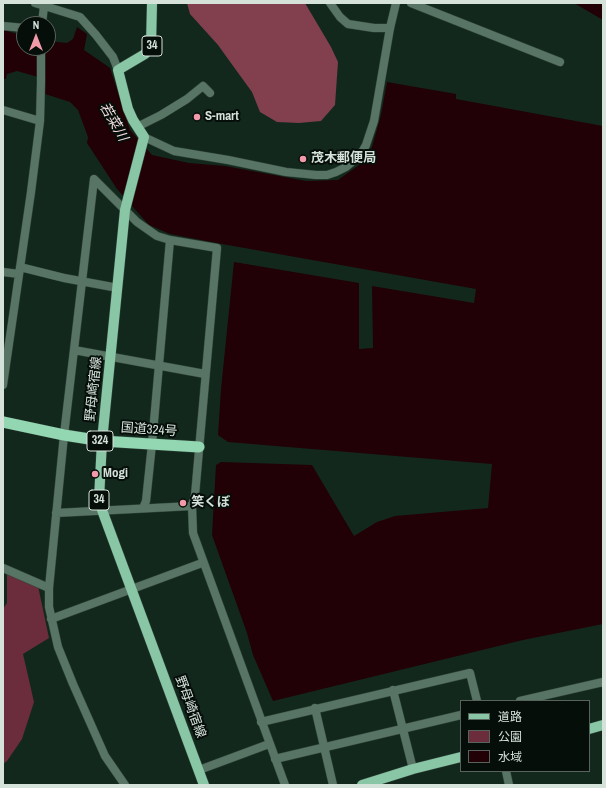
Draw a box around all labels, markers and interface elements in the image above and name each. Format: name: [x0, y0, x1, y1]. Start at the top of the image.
north arrow: [16, 16, 56, 56]
text: N: [33, 18, 39, 32]
road number: 34: [142, 36, 162, 56]
water label: 若菜川: [95, 100, 131, 144]
place label: S-mart: [205, 109, 239, 125]
marker: S-mart: [192, 112, 202, 122]
place label: 茂木郵便局: [311, 151, 376, 167]
marker: 茂木郵便局: [298, 154, 308, 164]
street label: 野母崎宿線: [83, 356, 105, 422]
street label: 国道324号: [120, 420, 178, 440]
road number: 324: [87, 431, 113, 451]
place label: Mogi: [103, 466, 128, 482]
marker: Mogi: [90, 469, 100, 479]
road number: 34: [89, 490, 109, 510]
place label: 笑くぼ: [191, 495, 230, 511]
marker: 笑くぼ: [178, 498, 188, 508]
street label: 野母崎宿線: [172, 674, 208, 740]
legend: [460, 700, 590, 772]
text: 道路: [498, 709, 522, 725]
text: 公園: [498, 729, 522, 745]
text: 水域: [498, 749, 522, 765]

